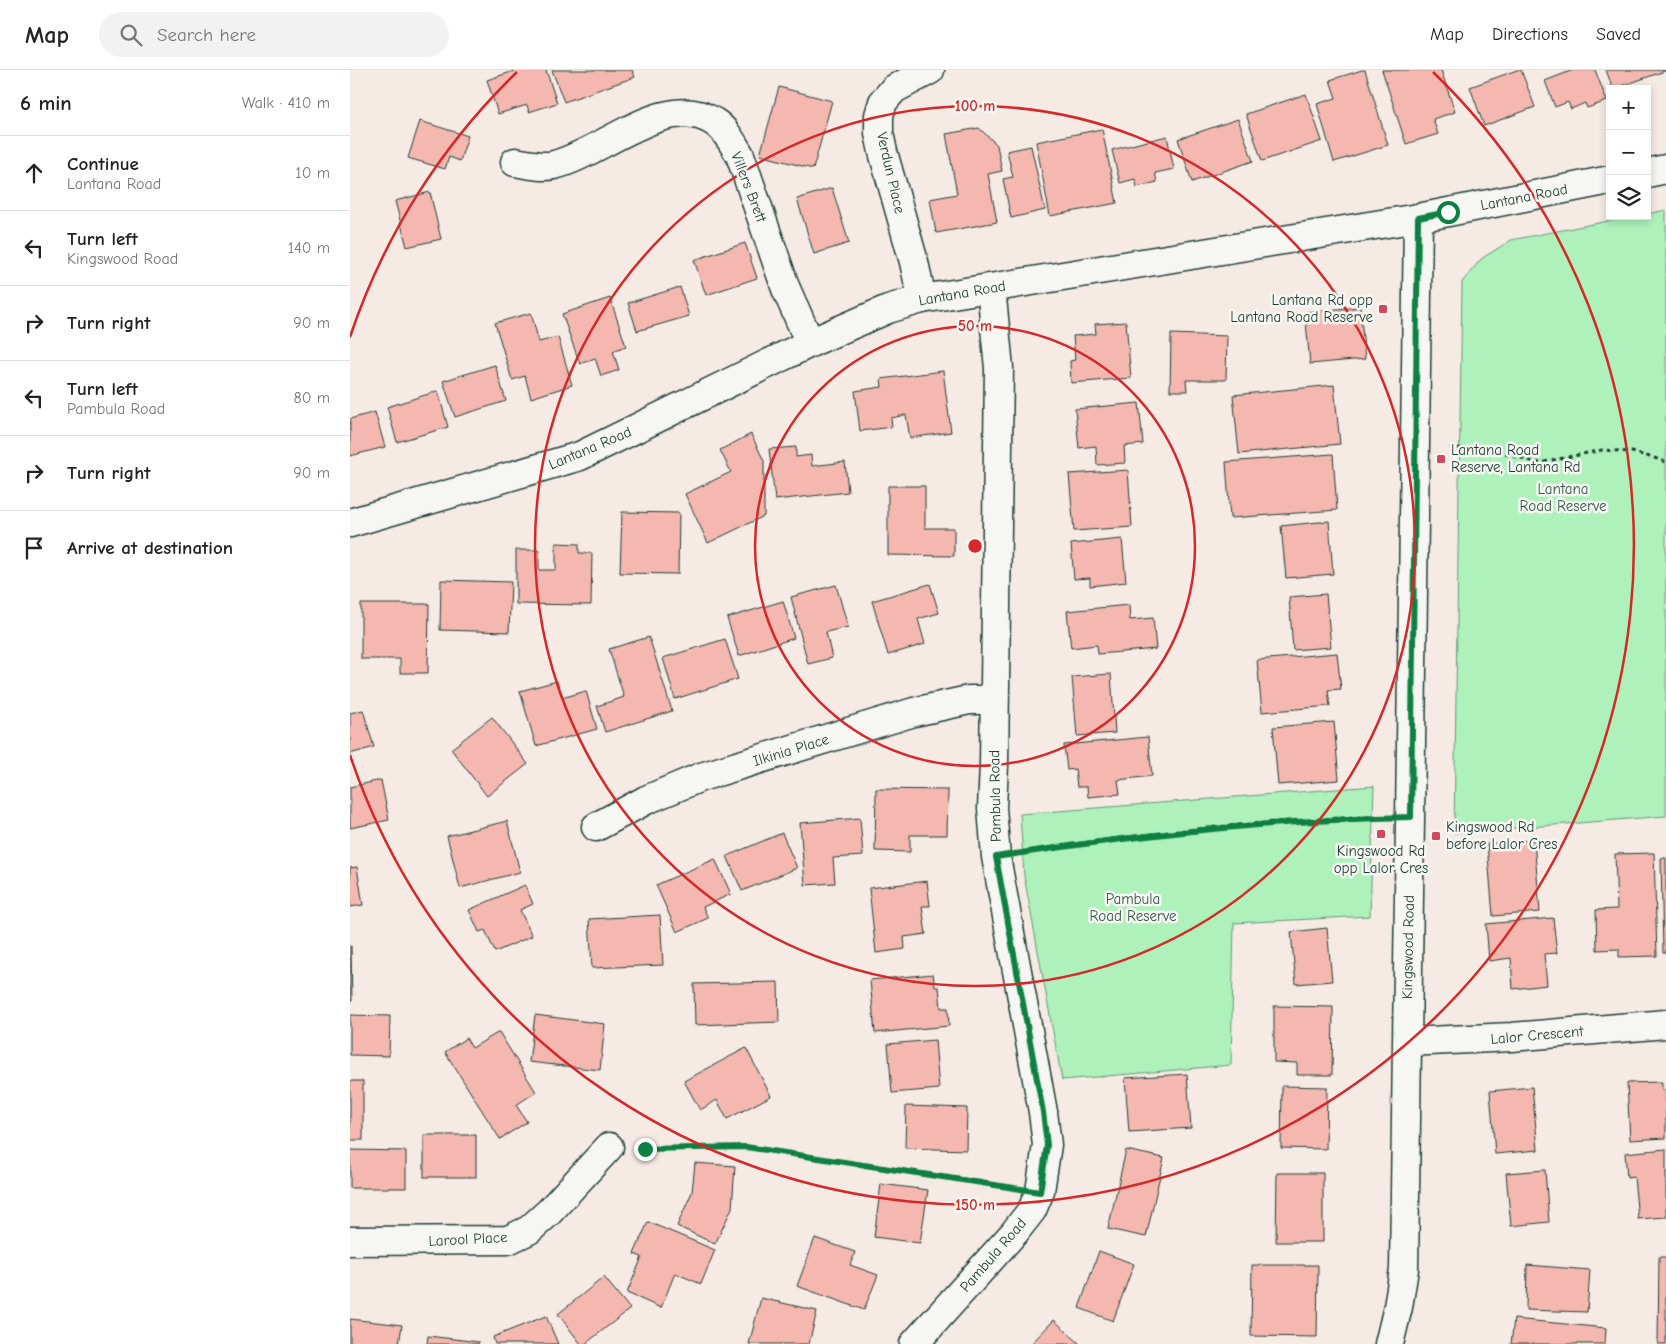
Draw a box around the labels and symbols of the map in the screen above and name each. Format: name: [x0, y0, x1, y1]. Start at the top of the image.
text: 100 m: [955, 97, 995, 115]
street label: Verdun Place: [873, 130, 909, 216]
street label: Villers Brett: [727, 149, 771, 225]
street label: Lantana Road: [1479, 180, 1569, 214]
route start: [1437, 201, 1460, 224]
street label: Lantana Road: [917, 276, 1007, 310]
place label: Lantana Rd opp Lantana Road Reserve: [1230, 291, 1373, 326]
marker: Lantana Rd opp Lantana Road Reserve: [1377, 303, 1389, 315]
text: 50 m: [958, 317, 992, 335]
street label: Lantana Road: [546, 422, 634, 474]
place label: Lantana Road Reserve, Lantana Rd: [1451, 441, 1581, 476]
marker: Lantana Road Reserve, Lantana Rd: [1435, 453, 1447, 465]
park label: Lantana Road Reserve: [1520, 480, 1607, 515]
centre of rings: [966, 537, 984, 555]
street label: Ilkinia Place: [751, 730, 832, 770]
street label: Pambula Road: [985, 750, 1005, 842]
place label: Kingswood Rd before Lalor Cres: [1446, 818, 1557, 853]
marker: Kingswood Rd opp Lalor Cres: [1375, 828, 1387, 840]
marker: Kingswood Rd before Lalor Cres: [1430, 830, 1442, 842]
place label: Kingswood Rd opp Lalor Cres: [1334, 842, 1428, 877]
park label: Pambula Road Reserve: [1090, 890, 1177, 925]
street label: Kingswood Road: [1398, 895, 1418, 999]
street label: Lalor Crescent: [1490, 1022, 1585, 1048]
route end: [634, 1138, 657, 1161]
text: 150 m: [955, 1196, 995, 1214]
street label: Pambula Road: [956, 1214, 1030, 1296]
street label: Larool Place: [428, 1228, 508, 1250]

